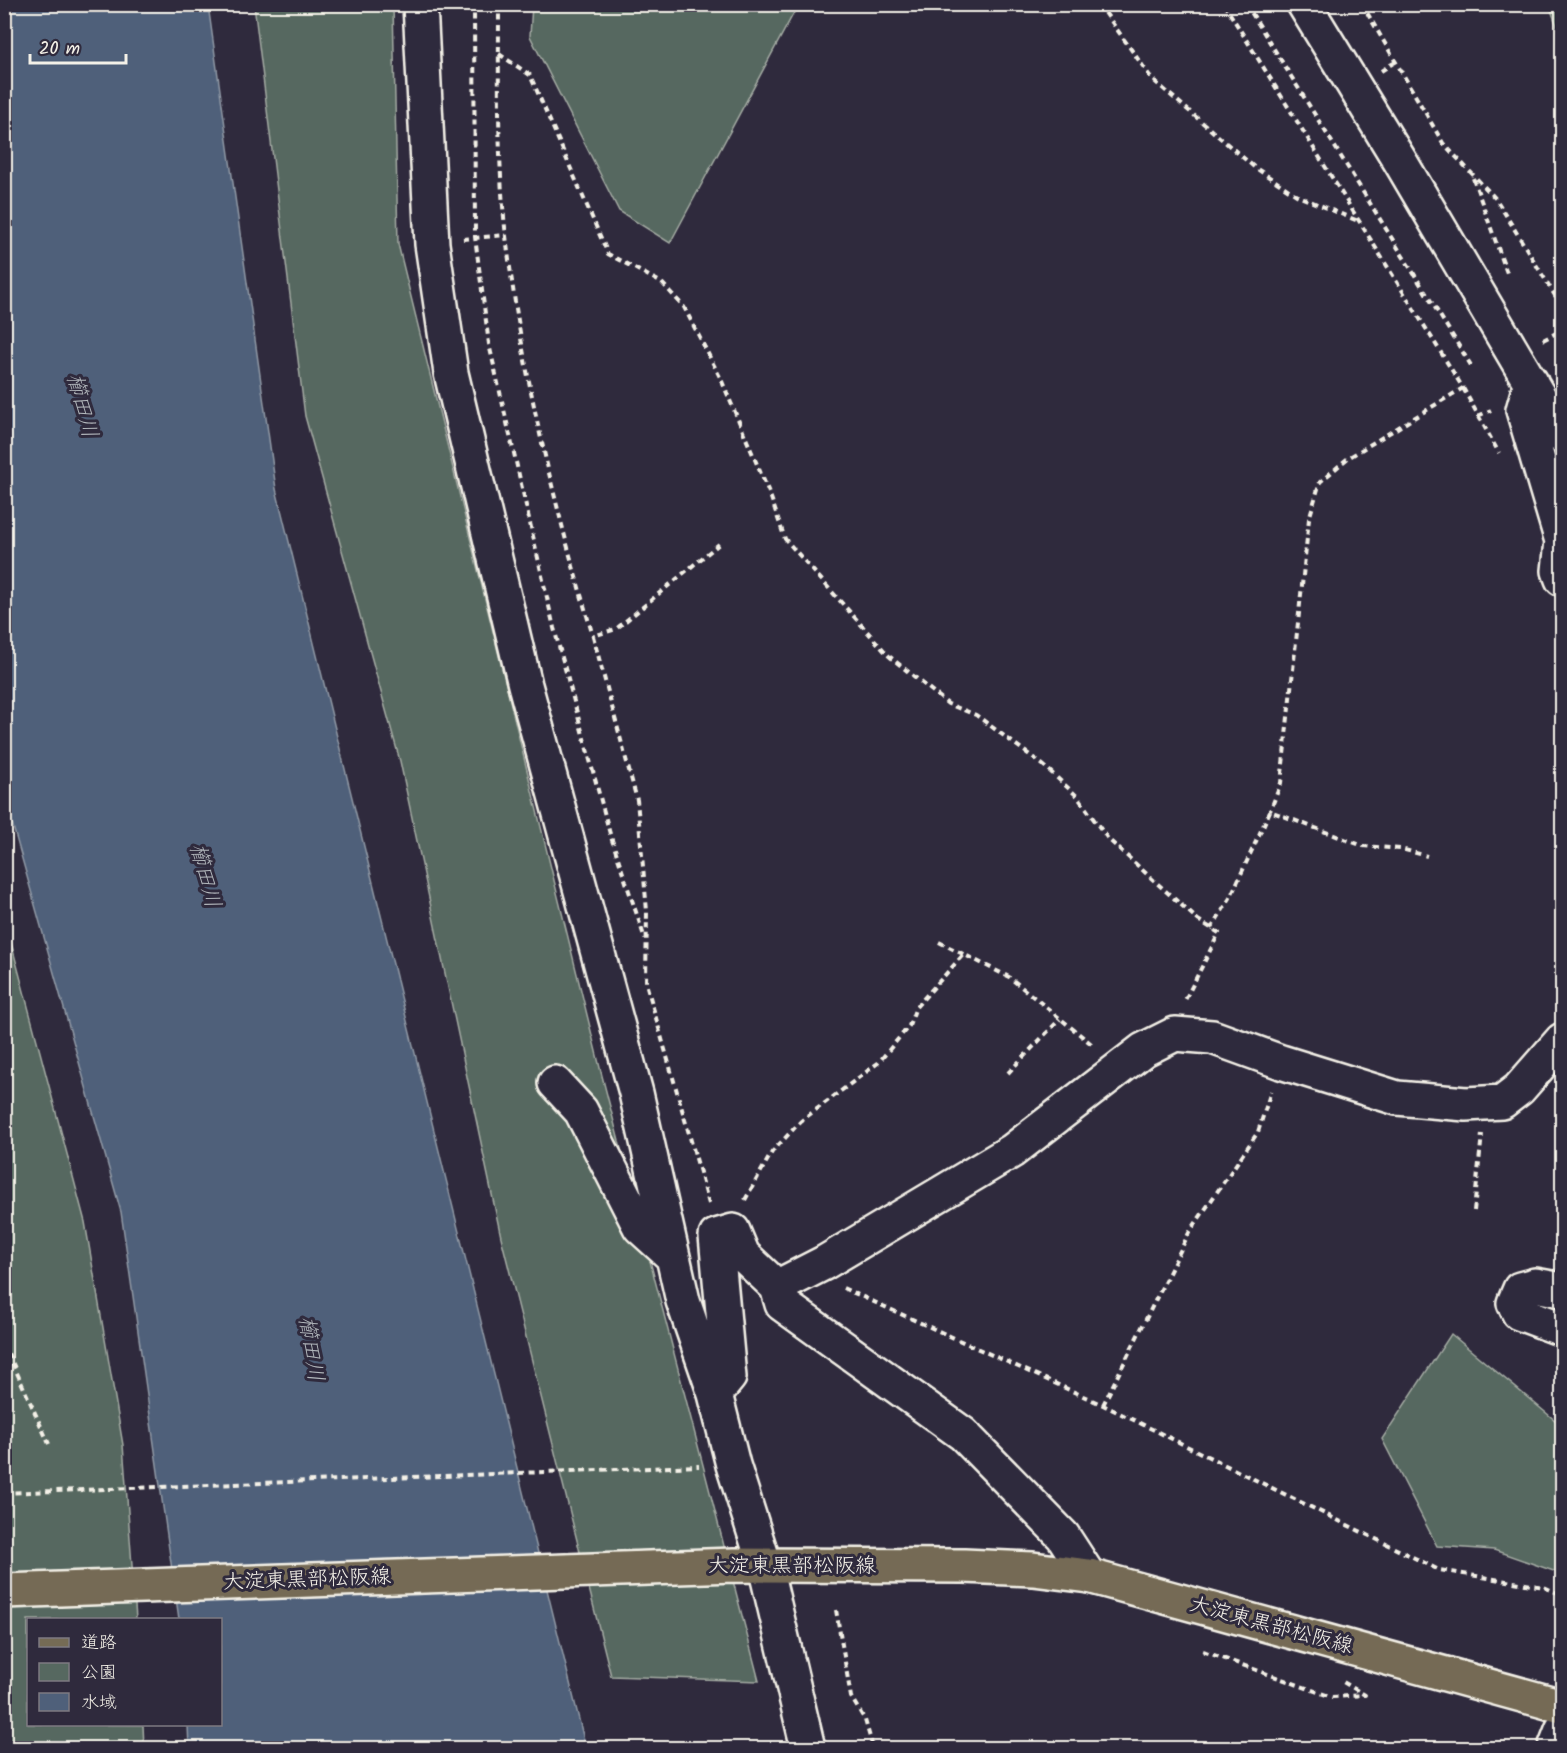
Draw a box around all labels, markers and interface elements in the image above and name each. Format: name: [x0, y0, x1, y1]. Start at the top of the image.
scale bar: [30, 27, 126, 65]
text: 20 m: [39, 35, 80, 64]
water label: 櫛田川: [56, 370, 106, 442]
water label: 櫛田川: [179, 840, 229, 912]
water label: 櫛田川: [288, 1314, 332, 1384]
street label: 大淀東黒部松阪線: [708, 1550, 876, 1583]
street label: 大淀東黒部松阪線: [222, 1561, 392, 1599]
street label: 大淀東黒部松阪線: [1186, 1588, 1356, 1664]
legend: [27, 1618, 222, 1726]
text: 道路: [81, 1629, 117, 1658]
text: 公園: [81, 1659, 117, 1688]
text: 水域: [81, 1689, 117, 1718]

